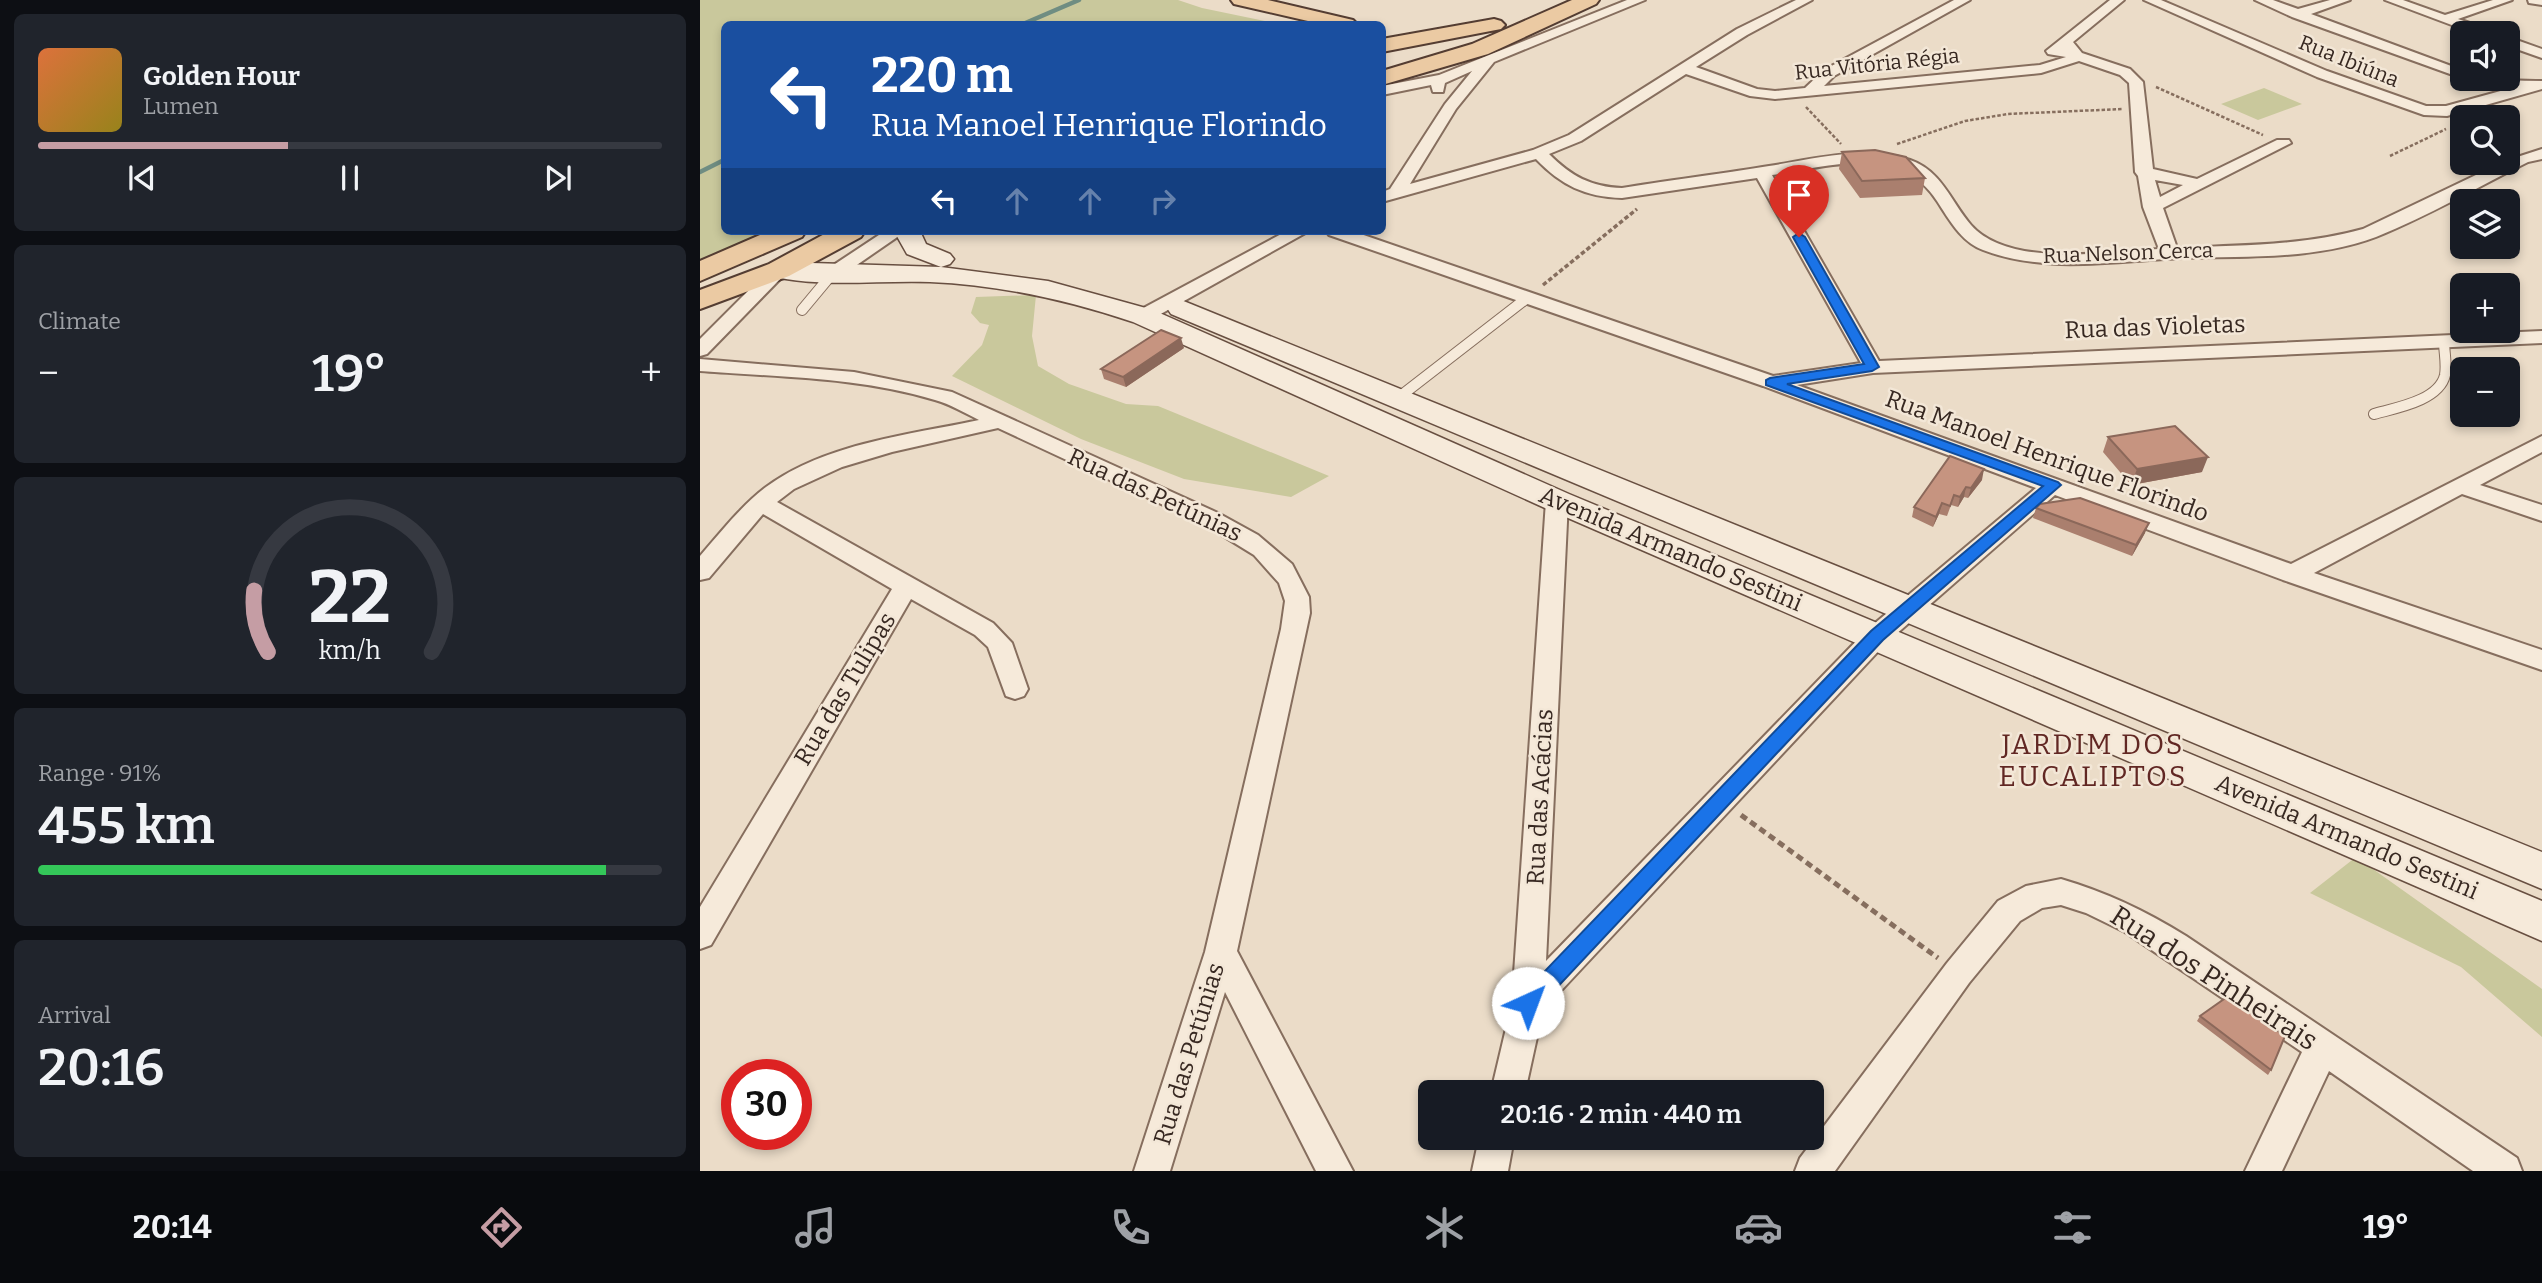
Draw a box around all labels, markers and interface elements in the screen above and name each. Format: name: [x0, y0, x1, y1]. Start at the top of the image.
map controls: [2450, 21, 2520, 427]
button: sound: [2450, 21, 2520, 91]
street label: Rua Ibiúna: [2295, 29, 2403, 93]
street label: Rua Vitória Régia: [1793, 42, 1961, 86]
text: 220 m: [871, 46, 1013, 105]
icon: left: [756, 49, 847, 140]
text: Golden Hour: [143, 61, 300, 92]
text: Lumen: [143, 92, 219, 120]
button: search: [2450, 105, 2520, 175]
text: Rua Manoel Henrique Florindo: [871, 106, 1327, 144]
icon: previous: [123, 159, 161, 197]
icon: pause: [331, 159, 369, 197]
icon: next: [539, 159, 577, 197]
pin: [1769, 165, 1829, 237]
icon: arrive: [1780, 176, 1818, 214]
icon: left: [925, 182, 963, 220]
icon: ahead: [998, 182, 1036, 220]
icon: ahead: [1071, 182, 1109, 220]
icon: right: [1144, 182, 1182, 220]
button: layers: [2450, 189, 2520, 259]
street label: Rua Nelson Cerca: [2042, 237, 2214, 269]
button: +: [2450, 273, 2520, 343]
text: Climate: [38, 307, 121, 335]
street label: Rua das Violetas: [2064, 310, 2246, 344]
text: 19°: [312, 342, 387, 405]
text: −: [38, 350, 59, 396]
text: +: [640, 350, 662, 396]
button: −: [2450, 357, 2520, 427]
street label: Rua Manoel Henrique Florindo: [1882, 384, 2212, 528]
street label: Rua das Petúnias: [1064, 442, 1246, 548]
street label: Avenida Armando Sestini: [1535, 481, 1807, 617]
text: 22: [309, 554, 391, 641]
street label: Rua das Tulipas: [788, 608, 902, 770]
text: km/h: [319, 635, 381, 665]
street label: Rua das Acácias: [1521, 708, 1559, 886]
district label: JARDIM DOS EUCALIPTOS: [1999, 728, 2187, 793]
text: Range · 91%: [38, 759, 161, 787]
street label: Avenida Armando Sestini: [2211, 769, 2483, 905]
text: 455 km: [38, 794, 215, 857]
street label: Rua dos Pinheirais: [2104, 899, 2324, 1057]
street label: Rua das Petúnias: [1148, 960, 1230, 1148]
position arrow: [1491, 966, 1565, 1040]
text: Arrival: [38, 1001, 111, 1029]
text: 20:16: [38, 1036, 165, 1099]
speed limit sign: 30: [721, 1059, 812, 1150]
text: 20:16 · 2 min · 440 m: [1500, 1099, 1742, 1130]
icon: directions: [477, 1203, 526, 1252]
icon: music: [791, 1203, 840, 1252]
icon: phone: [1106, 1203, 1155, 1252]
icon: climate: [1420, 1203, 1469, 1252]
icon: car: [1734, 1203, 1783, 1252]
icon: filters: [2048, 1203, 2097, 1252]
text: 20:14: [133, 1208, 212, 1246]
text: 19°: [2363, 1208, 2409, 1246]

